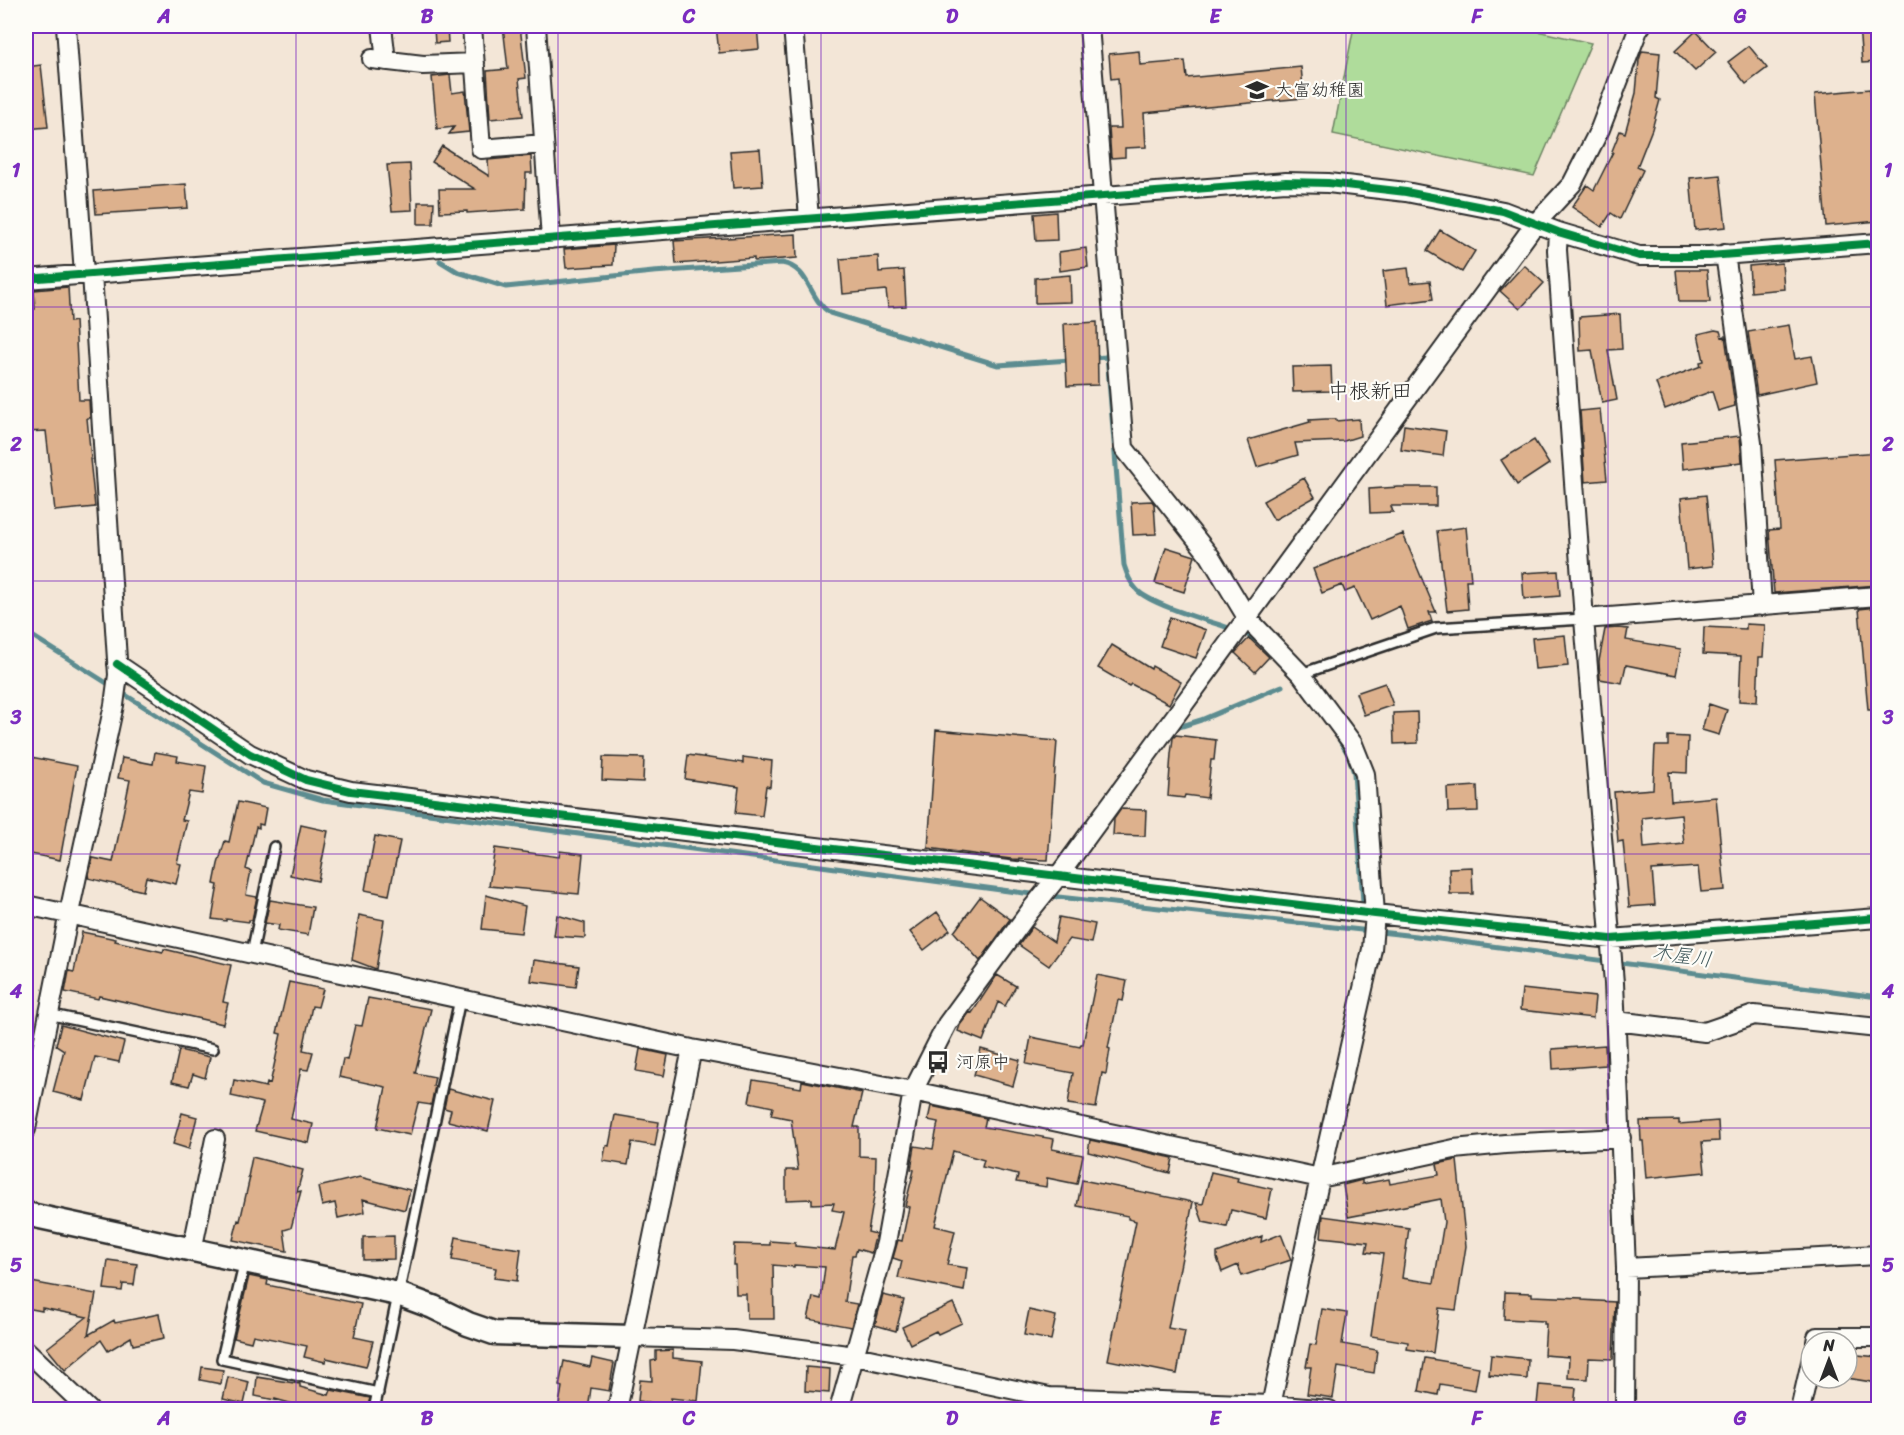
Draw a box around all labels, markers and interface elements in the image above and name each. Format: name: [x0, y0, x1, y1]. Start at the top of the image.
text: A: [156, 0, 171, 34]
text: B: [421, 0, 434, 34]
text: C: [682, 0, 696, 34]
text: D: [946, 0, 959, 34]
text: E: [1209, 0, 1222, 34]
text: F: [1471, 0, 1484, 34]
text: G: [1733, 0, 1747, 34]
place label: 大富幼稚園: [1275, 74, 1365, 106]
school or university icon: 大富幼稚園: [1244, 77, 1270, 103]
text: 1: [12, 153, 21, 188]
text: 1: [1884, 153, 1893, 188]
district label: 中根新田: [1328, 372, 1412, 410]
text: 2: [9, 427, 22, 462]
text: 2: [1881, 427, 1894, 462]
text: 3: [10, 700, 22, 735]
text: 3: [1882, 700, 1894, 735]
water label: 木屋川: [1650, 934, 1714, 978]
text: 4: [9, 974, 23, 1009]
text: 4: [1881, 974, 1895, 1009]
place label: 河原中: [956, 1046, 1010, 1078]
bus stop icon: 河原中: [925, 1049, 951, 1075]
text: 5: [10, 1248, 22, 1283]
text: 5: [1882, 1248, 1894, 1283]
north arrow: [1799, 1330, 1859, 1390]
text: N: [1822, 1331, 1835, 1360]
text: A: [156, 1401, 171, 1435]
text: B: [421, 1401, 434, 1435]
text: C: [682, 1401, 696, 1435]
text: D: [946, 1401, 959, 1435]
text: E: [1209, 1401, 1222, 1435]
text: F: [1471, 1401, 1484, 1435]
text: G: [1733, 1401, 1747, 1435]

